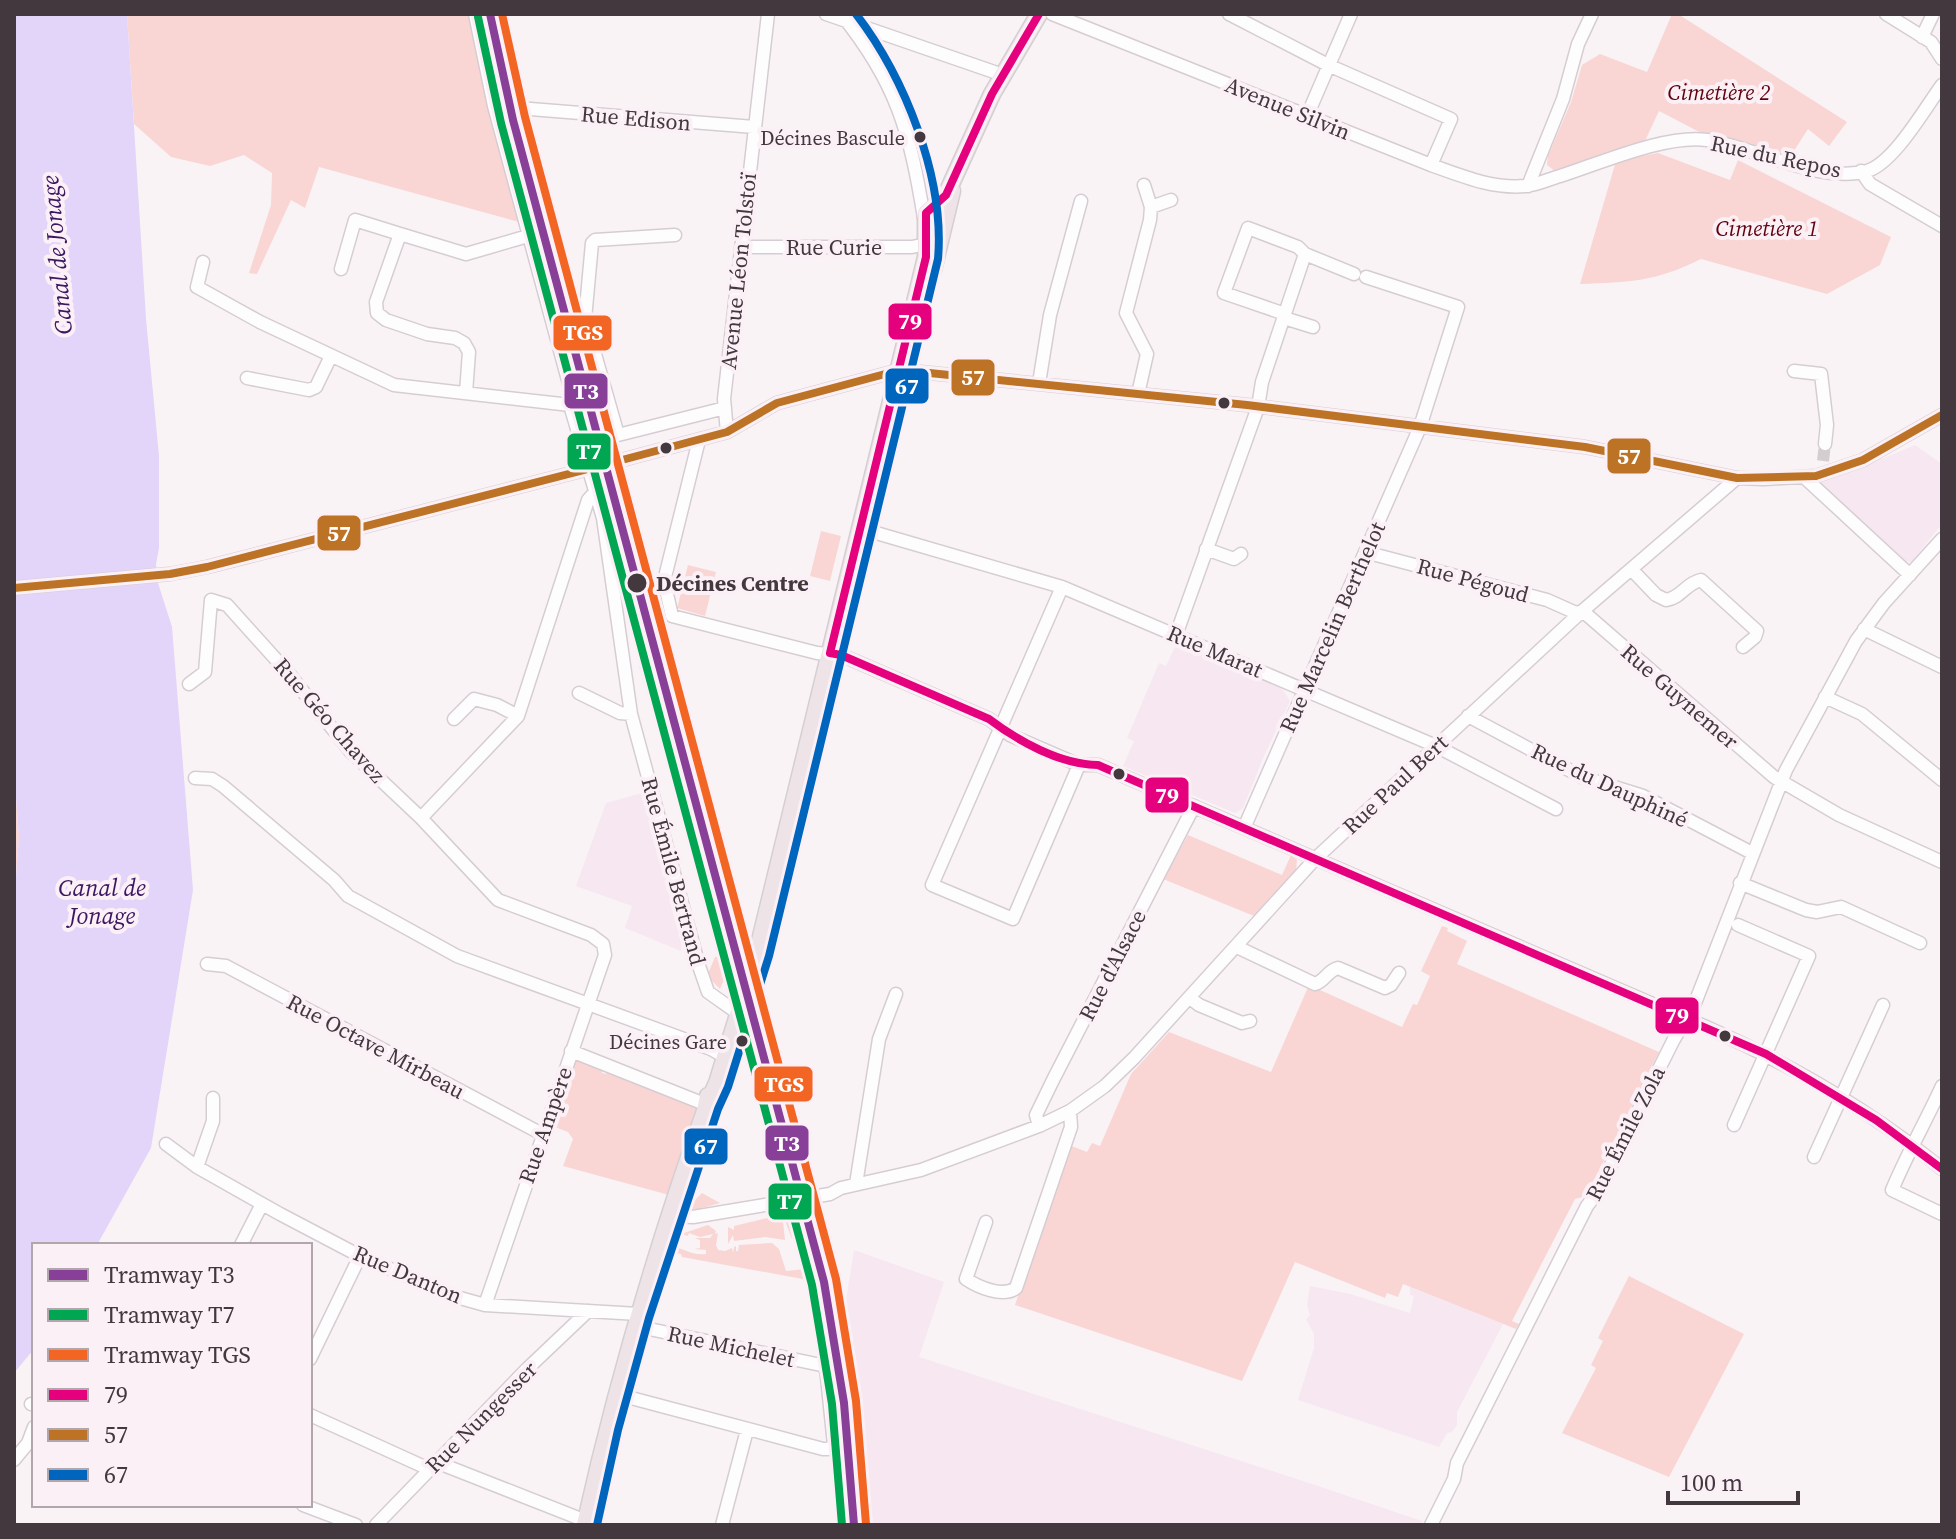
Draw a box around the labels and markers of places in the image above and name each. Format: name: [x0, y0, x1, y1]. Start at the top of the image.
place label: Décines Bascule: [760, 124, 905, 152]
marker: Décines Bascule: [912, 129, 928, 145]
unlabelled marker: [1216, 395, 1232, 411]
unlabelled marker: [658, 440, 674, 456]
place label: Décines Centre: [656, 568, 809, 598]
marker: Décines Centre: [625, 571, 649, 595]
unlabelled marker: [1111, 766, 1127, 782]
place label: Décines Gare: [609, 1028, 727, 1056]
unlabelled marker: [1717, 1028, 1733, 1044]
marker: Décines Gare: [734, 1033, 750, 1049]

